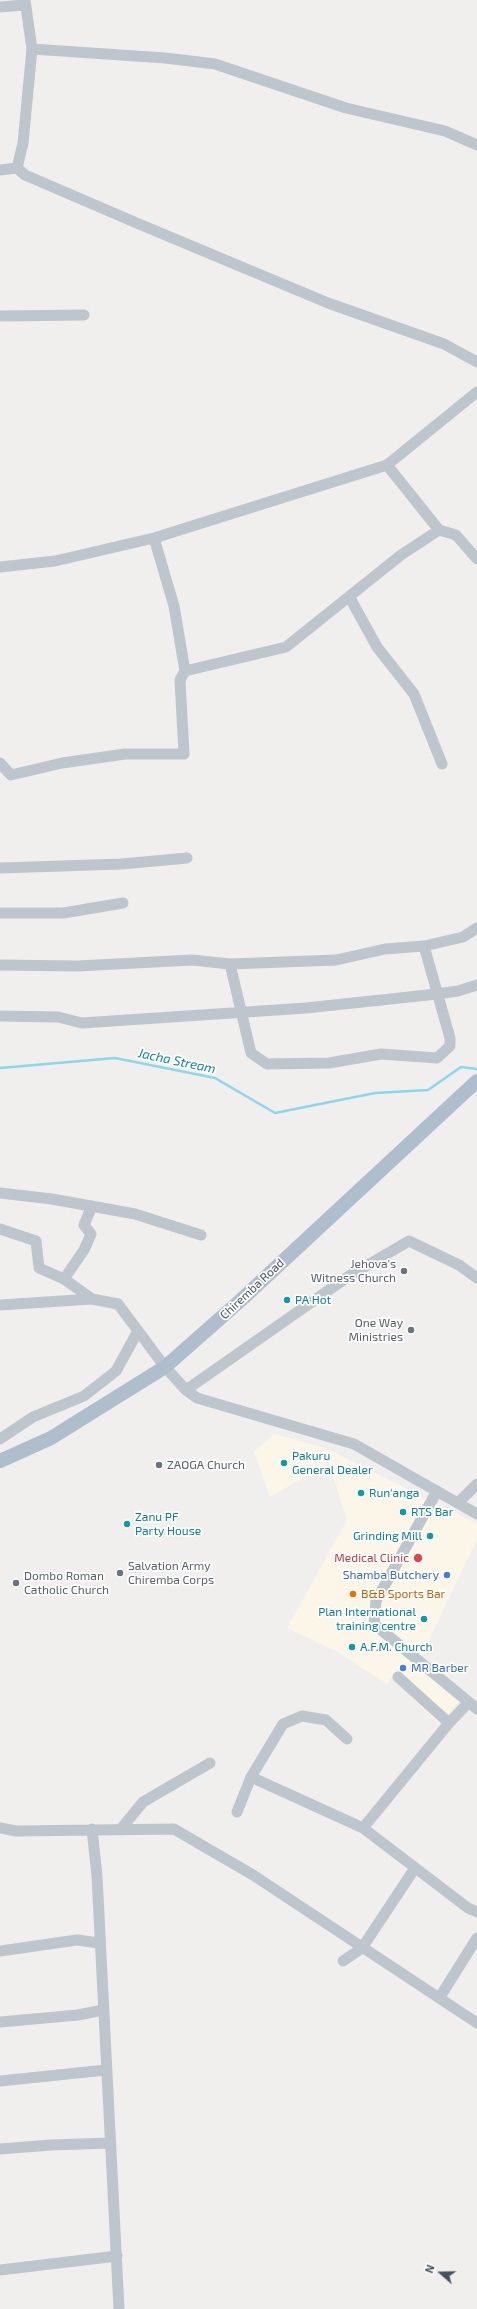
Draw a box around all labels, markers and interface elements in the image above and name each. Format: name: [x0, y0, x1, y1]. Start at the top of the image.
water label: Jacha Stream: [137, 1045, 217, 1077]
street label: Chiremba Road: [217, 1256, 287, 1322]
place label: Jehova's Witness Church: [311, 1257, 396, 1285]
marker: Jehova's Witness Church: [399, 1266, 409, 1276]
place label: PA Hot: [295, 1293, 331, 1307]
marker: PA Hot: [282, 1295, 292, 1305]
place label: One Way Ministries: [349, 1316, 403, 1344]
marker: One Way Ministries: [406, 1325, 416, 1335]
place label: Pakuru General Dealer: [292, 1449, 373, 1477]
place label: ZAOGA Church: [167, 1458, 245, 1472]
marker: Pakuru General Dealer: [279, 1458, 289, 1468]
marker: ZAOGA Church: [154, 1460, 164, 1470]
place label: Run'anga: [369, 1486, 419, 1500]
marker: Run'anga: [356, 1488, 366, 1498]
place label: RTS Bar: [411, 1505, 454, 1519]
marker: RTS Bar: [398, 1507, 408, 1517]
place label: Zanu PF Party House: [135, 1510, 201, 1538]
marker: Zanu PF Party House: [122, 1519, 132, 1529]
place label: Grinding Mill: [353, 1529, 422, 1543]
marker: Grinding Mill: [425, 1531, 435, 1541]
place label: Medical Clinic: [334, 1551, 409, 1565]
marker: Medical Clinic: [412, 1552, 424, 1564]
place label: Salvation Army Chiremba Corps: [128, 1559, 214, 1587]
marker: Salvation Army Chiremba Corps: [115, 1568, 125, 1578]
place label: Shamba Butchery: [343, 1568, 439, 1582]
place label: Dombo Roman Catholic Church: [24, 1569, 109, 1597]
marker: Shamba Butchery: [442, 1570, 452, 1580]
marker: Dombo Roman Catholic Church: [11, 1578, 21, 1588]
place label: B&B Sports Bar: [361, 1587, 445, 1601]
marker: B&B Sports Bar: [348, 1589, 358, 1599]
place label: Plan International training centre: [318, 1605, 416, 1633]
marker: Plan International training centre: [419, 1614, 429, 1624]
place label: A.F.M. Church: [360, 1640, 433, 1654]
marker: A.F.M. Church: [347, 1642, 357, 1652]
place label: MR Barber: [411, 1661, 469, 1675]
marker: MR Barber: [398, 1663, 408, 1673]
north arrow: [421, 2253, 461, 2293]
text: N: [422, 2263, 437, 2275]

